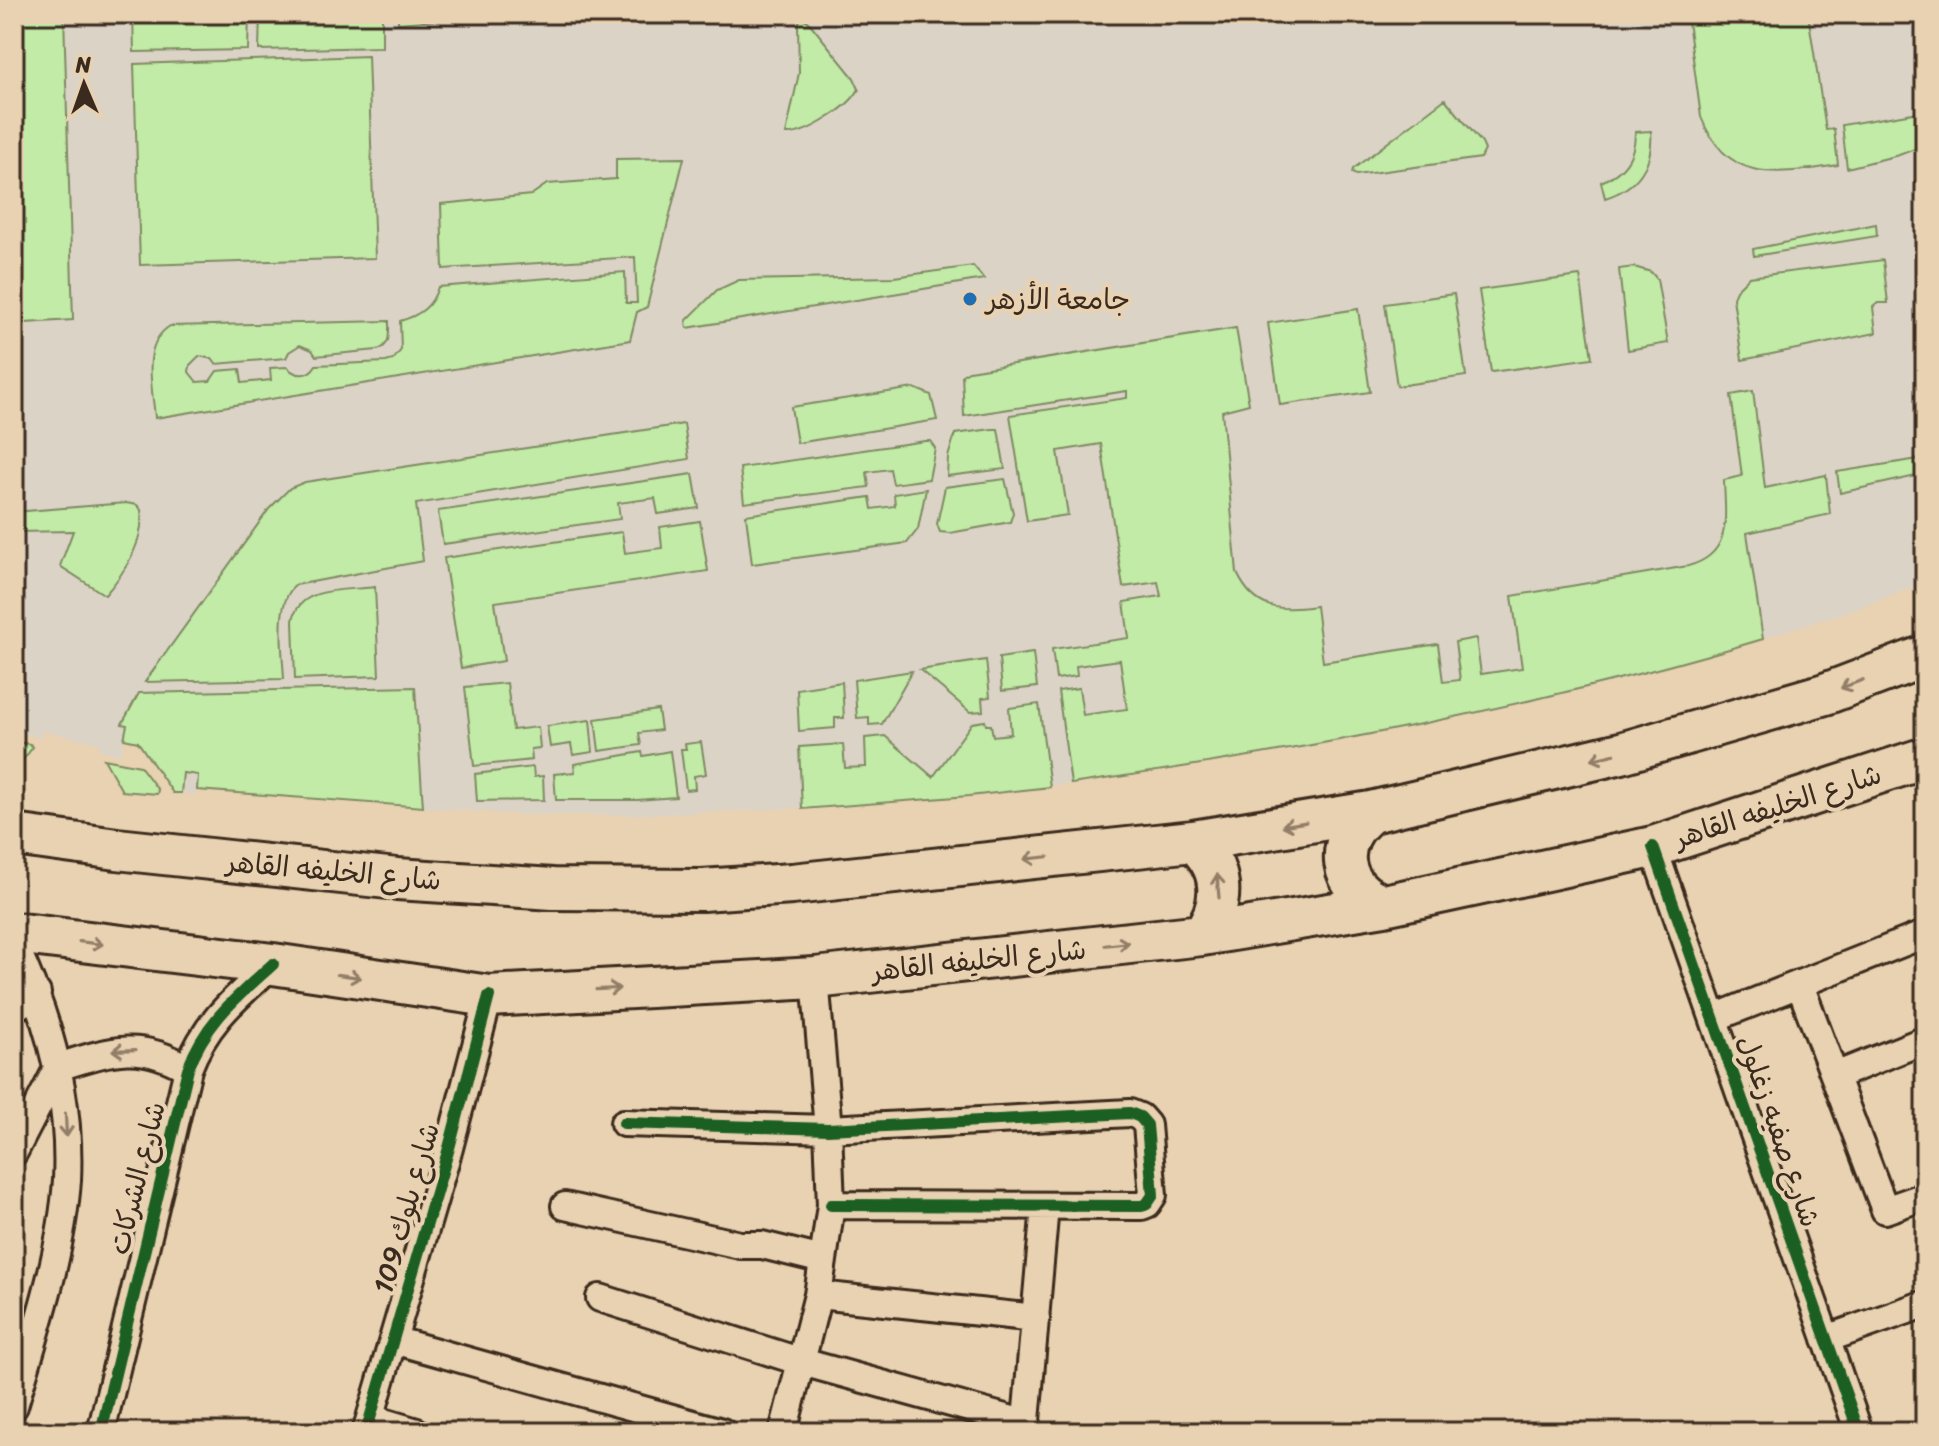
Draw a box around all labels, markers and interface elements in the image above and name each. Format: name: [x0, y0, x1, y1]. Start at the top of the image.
north arrow: [44, 44, 124, 124]
text: N: [74, 45, 92, 84]
place label: جامعة الأزهر: [984, 275, 1130, 324]
marker: جامعة الأزهر: [961, 290, 979, 308]
one-way arrow: [1840, 678, 1865, 692]
street label: شارع الخليفه القاهر: [1666, 749, 1888, 863]
one-way arrow: [1591, 750, 1616, 765]
one-way arrow: [1282, 817, 1307, 832]
street label: شارع الخليفه القاهر: [223, 837, 443, 905]
one-way arrow: [1024, 850, 1050, 865]
one-way arrow: [1210, 873, 1225, 900]
street label: شارع الخليفه القاهر: [867, 924, 1089, 996]
one-way arrow: [78, 935, 104, 950]
one-way arrow: [1104, 937, 1130, 952]
one-way arrow: [336, 969, 361, 984]
one-way arrow: [594, 982, 621, 997]
street label: شارع صفيه زغلول: [1723, 1028, 1835, 1234]
one-way arrow: [111, 1043, 138, 1058]
street label: شارع الشركات: [94, 1096, 180, 1260]
one-way arrow: [59, 1111, 74, 1138]
street label: شارع بلوك 109: [358, 1117, 454, 1299]

